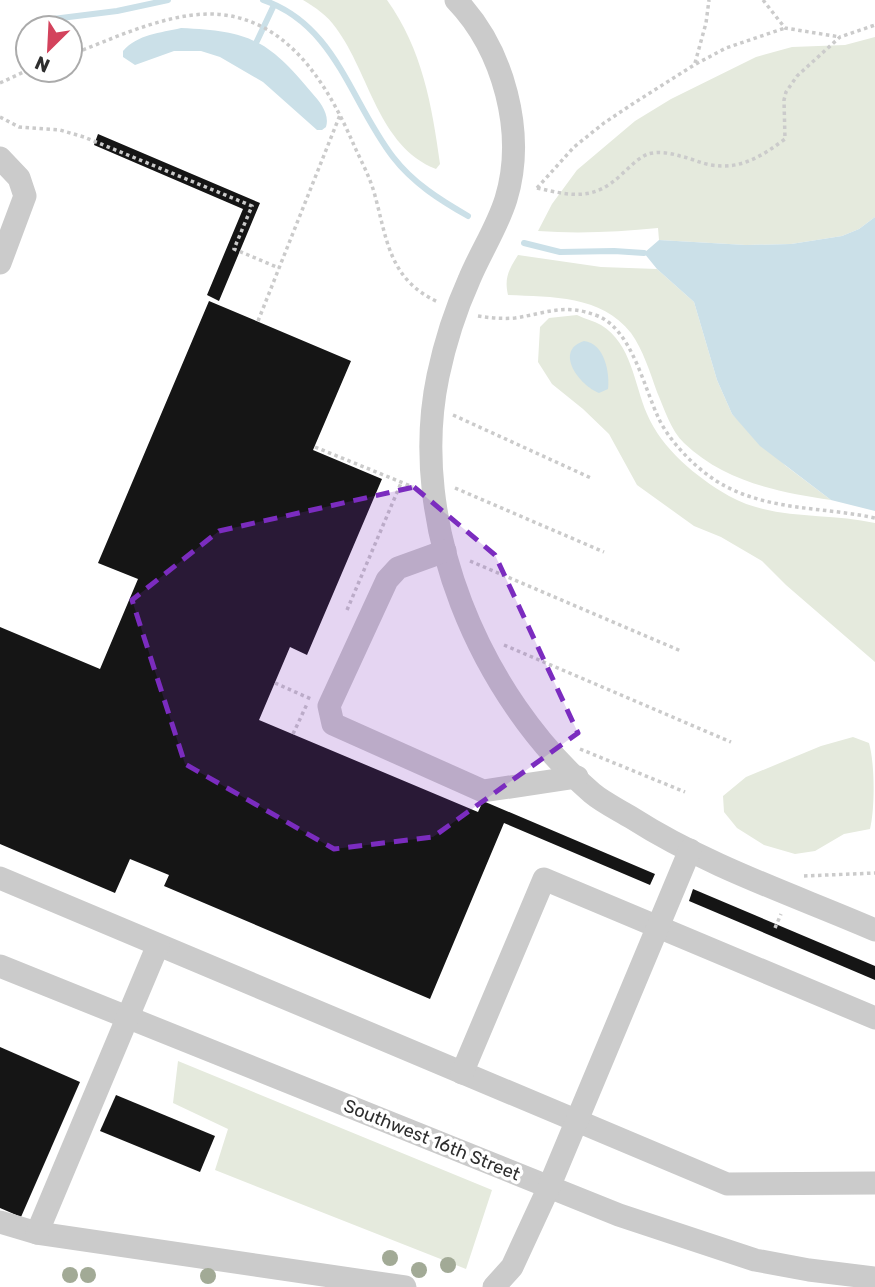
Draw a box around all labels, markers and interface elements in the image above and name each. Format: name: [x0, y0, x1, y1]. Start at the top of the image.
north arrow: [14, 14, 84, 84]
text: N: [31, 51, 53, 77]
street label: Southwest 16th Street: [341, 1095, 523, 1185]

